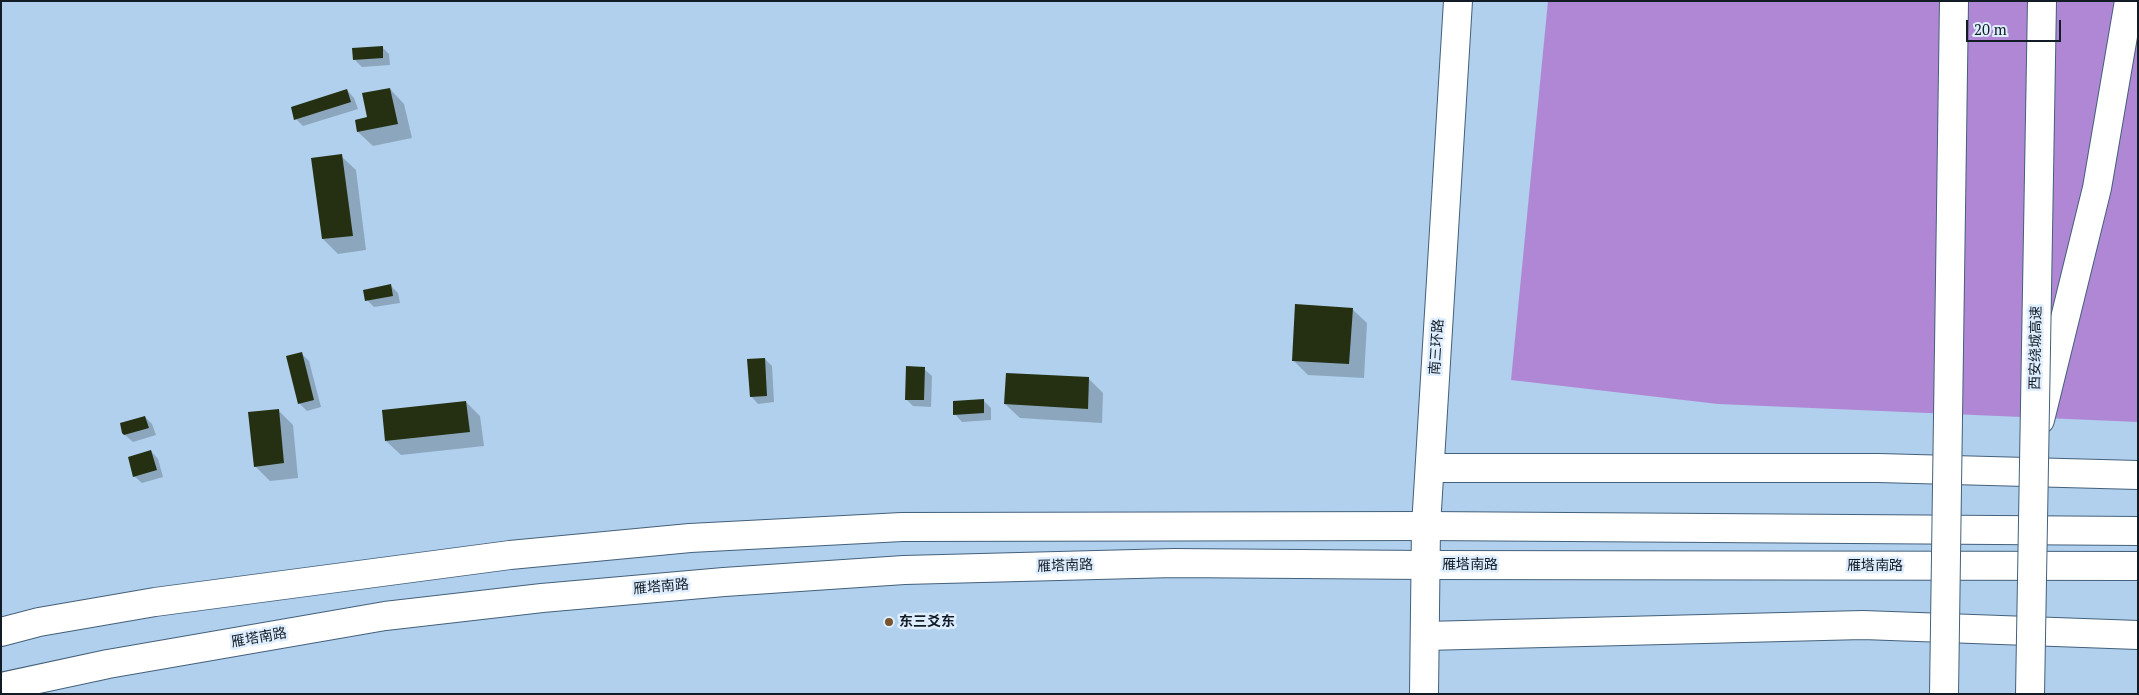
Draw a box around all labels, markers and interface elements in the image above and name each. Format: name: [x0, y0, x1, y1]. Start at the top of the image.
scale bar: [1969, 10, 2064, 42]
text: 20 m: [1974, 19, 2007, 39]
street label: 西安绕城高速: [2027, 306, 2045, 390]
street label: 南三环路: [1427, 318, 1447, 376]
street label: 雁塔南路: [1037, 557, 1093, 575]
street label: 雁塔南路: [1442, 557, 1498, 573]
street label: 雁塔南路: [1847, 558, 1903, 574]
street label: 雁塔南路: [632, 576, 690, 598]
place label: 东三爻东: [899, 614, 955, 630]
marker: 东三爻东: [883, 616, 895, 628]
street label: 雁塔南路: [230, 625, 288, 651]

